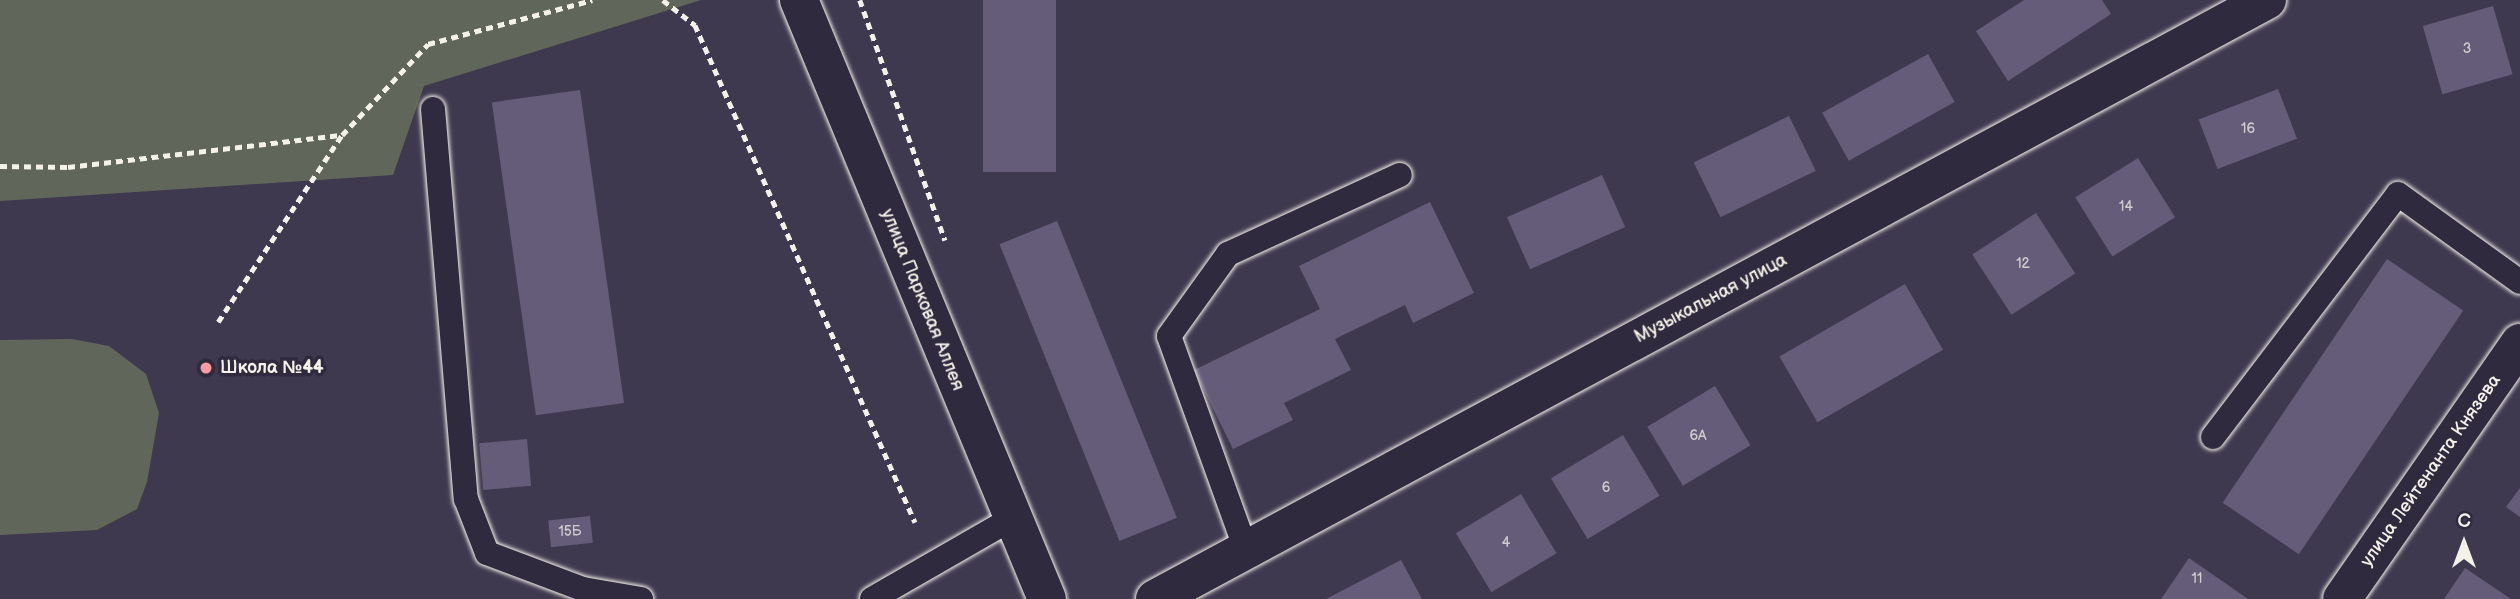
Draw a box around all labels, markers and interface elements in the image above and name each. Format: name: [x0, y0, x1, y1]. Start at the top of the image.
house number: 3: [2463, 41, 2471, 57]
house number: 16: [2241, 121, 2255, 137]
house number: 14: [2119, 199, 2133, 215]
street label: улица Парковая Аллея: [876, 206, 968, 394]
street label: Музыкальная улица: [1631, 250, 1791, 348]
house number: 12: [2016, 256, 2030, 272]
place label: Школа №44: [220, 357, 324, 379]
marker: Школа №44: [198, 360, 214, 376]
street label: улица Лейтенанта Князева: [2356, 371, 2506, 571]
house number: 6А: [1689, 428, 1707, 444]
house number: 6: [1602, 480, 1610, 496]
north arrow: [2429, 508, 2499, 578]
text: С: [2457, 510, 2471, 533]
house number: 15Б: [558, 524, 582, 540]
house number: 4: [1502, 535, 1510, 551]
house number: 11: [2192, 571, 2202, 587]

